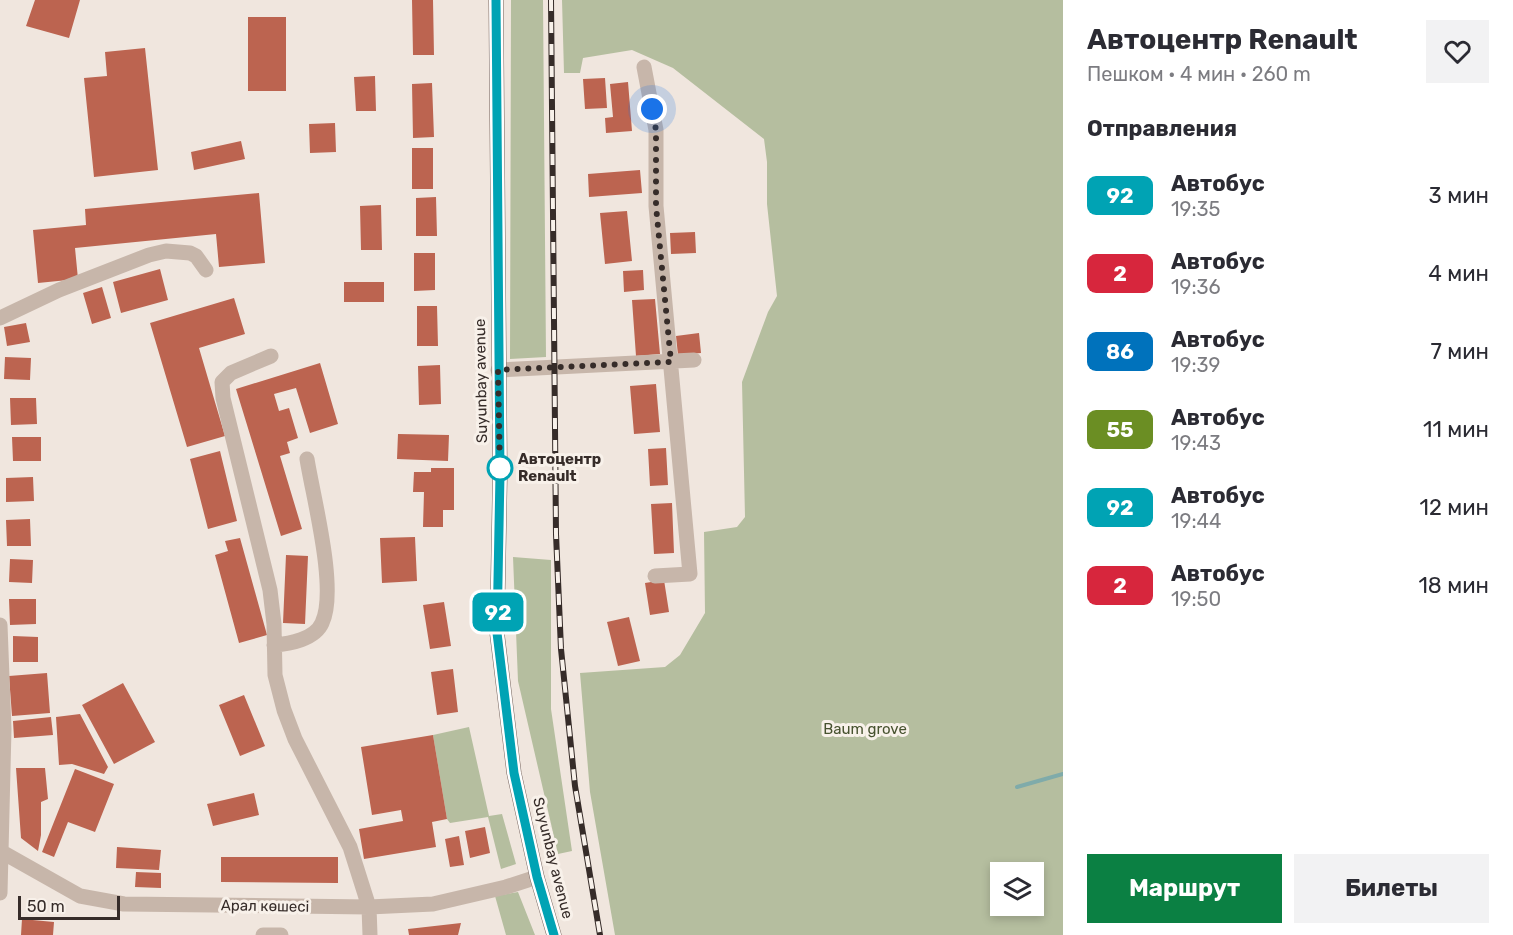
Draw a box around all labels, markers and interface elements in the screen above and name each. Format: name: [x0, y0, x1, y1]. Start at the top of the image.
button: heart: [1426, 20, 1489, 83]
text: Автоцентр Renault: [1087, 23, 1358, 56]
text: Пешком · 4 мин · 260 m: [1087, 62, 1311, 86]
your location: [637, 94, 667, 124]
text: Отправления: [1087, 115, 1237, 142]
text: Автобус: [1171, 170, 1265, 197]
text: 3 мин: [1429, 182, 1489, 209]
text: 92: [1106, 183, 1134, 208]
text: 19:35: [1171, 197, 1220, 221]
text: Автобус: [1171, 248, 1265, 275]
text: 4 мин: [1428, 260, 1489, 287]
text: 2: [1113, 261, 1127, 286]
text: 19:36: [1171, 275, 1221, 299]
street label: Suyunbay avenue: [471, 319, 491, 443]
text: Автобус: [1171, 326, 1265, 353]
text: 7 мин: [1431, 338, 1489, 365]
text: 86: [1106, 339, 1134, 364]
text: 19:39: [1171, 353, 1220, 377]
text: Автобус: [1171, 404, 1265, 431]
text: 11 мин: [1423, 416, 1489, 443]
text: 55: [1106, 417, 1134, 442]
text: 19:43: [1171, 431, 1221, 455]
place label: Автоцентр Renault: [518, 450, 601, 485]
marker: Автоцентр Renault: [487, 455, 513, 481]
text: Автобус: [1171, 482, 1265, 509]
text: 12 мин: [1419, 494, 1489, 521]
text: 92: [1106, 495, 1134, 520]
text: 19:44: [1171, 509, 1221, 533]
text: Автобус: [1171, 560, 1265, 587]
text: 18 мин: [1418, 572, 1489, 599]
text: 2: [1113, 573, 1127, 598]
text: 19:50: [1171, 587, 1221, 611]
line badge: 92: [471, 592, 525, 632]
text: 92: [484, 600, 512, 625]
park label: Baum grove: [823, 720, 907, 738]
street label: Suyunbay avenue: [529, 795, 577, 921]
button: Маршрут: [1087, 854, 1282, 923]
button: Билеты: [1294, 854, 1489, 923]
map controls: [990, 862, 1044, 916]
button: layers: [990, 862, 1044, 916]
scale bar: [18, 893, 120, 920]
street label: Арал көшесі: [221, 896, 309, 916]
text: 50 m: [27, 897, 65, 916]

